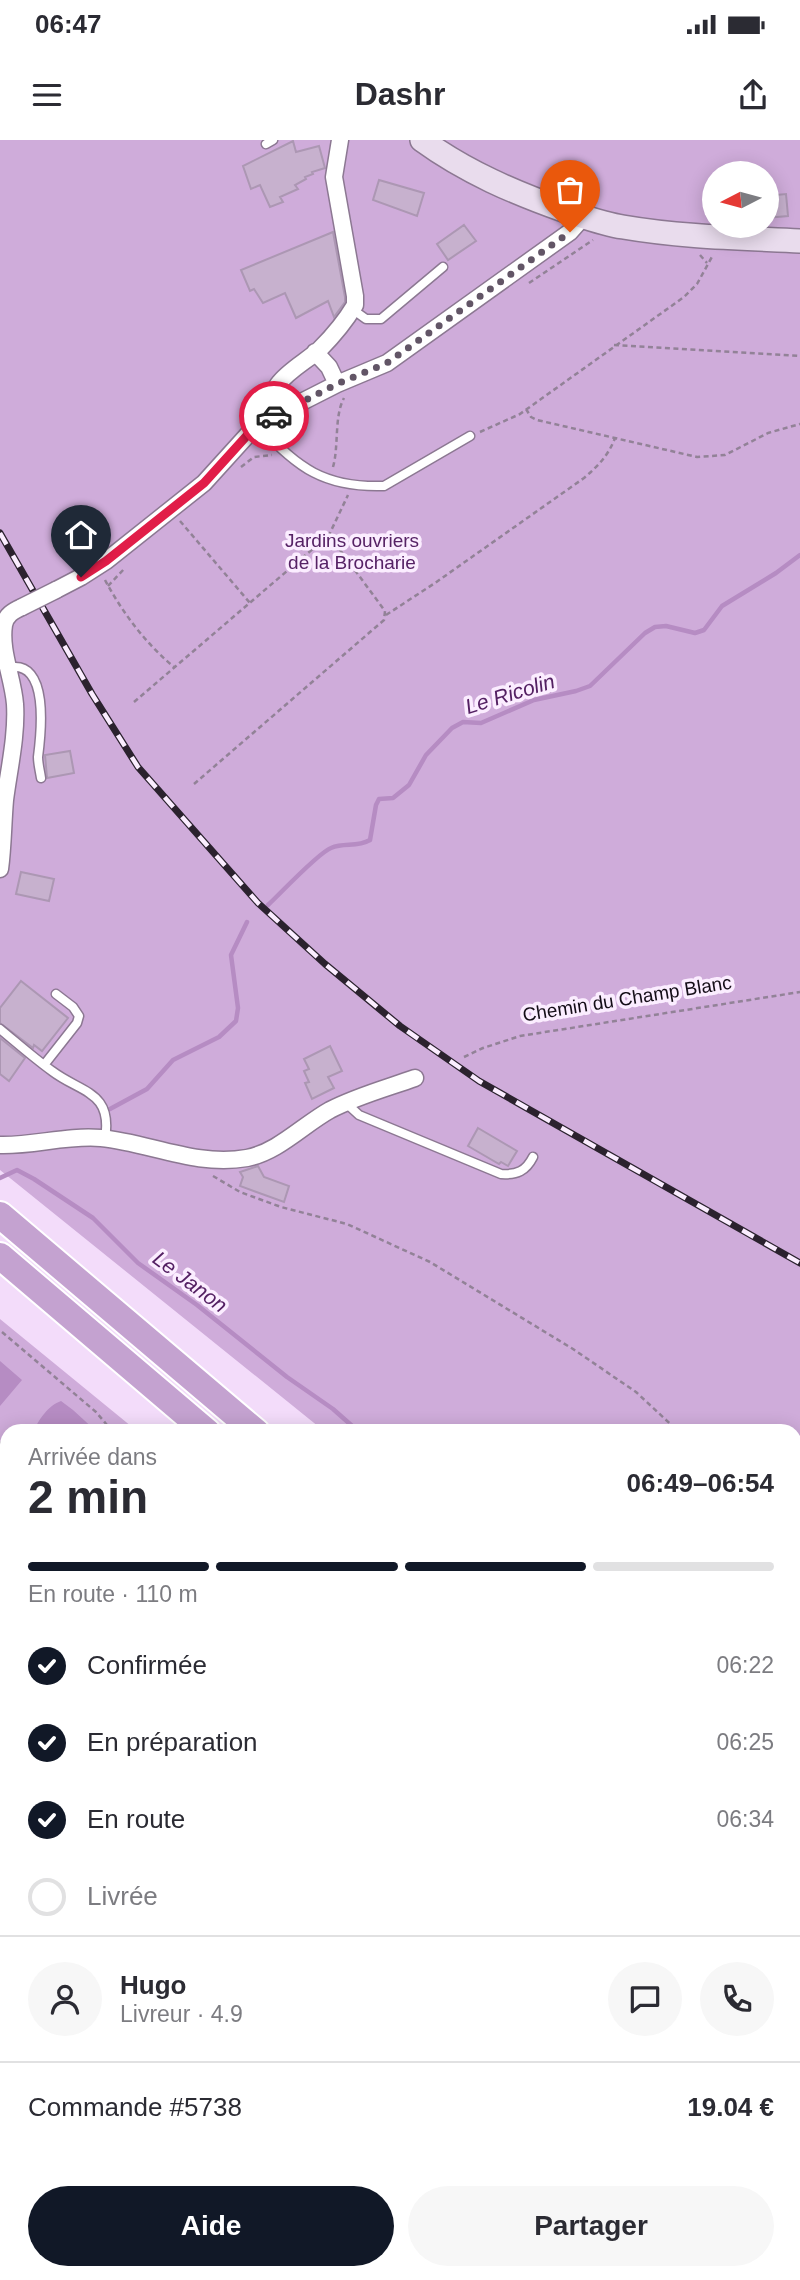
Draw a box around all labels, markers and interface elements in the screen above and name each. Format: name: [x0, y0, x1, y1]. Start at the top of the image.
text: 06:47: [35, 9, 102, 39]
icon: menu: [28, 76, 66, 114]
text: Dashr: [355, 76, 445, 112]
icon: share: [734, 76, 772, 114]
pin: [540, 160, 600, 232]
north arrow: [702, 161, 779, 238]
map controls: [702, 161, 779, 238]
icon: bag: [551, 171, 589, 209]
courier: [239, 381, 309, 451]
icon: car: [255, 397, 293, 435]
pin: [51, 505, 111, 577]
icon: home: [62, 516, 100, 554]
park label: Jardins ouvriers de la Brocharie: [285, 530, 419, 573]
water label: Le Ricolin: [462, 669, 557, 718]
street label: Chemin du Champ Blanc: [521, 972, 733, 1025]
water label: Le Janon: [149, 1246, 232, 1317]
text: Arrivée dans: [28, 1444, 157, 1470]
text: 06:49–06:54: [627, 1468, 774, 1498]
text: 2 min: [28, 1471, 148, 1523]
text: En route · 110 m: [28, 1581, 198, 1607]
icon: check: [28, 1647, 66, 1685]
text: Confirmée: [87, 1650, 207, 1680]
text: 06:22: [716, 1652, 774, 1678]
icon: check: [28, 1724, 66, 1762]
text: En préparation: [87, 1727, 258, 1757]
text: 06:25: [716, 1729, 774, 1755]
icon: check: [28, 1801, 66, 1839]
text: En route: [87, 1804, 185, 1834]
text: 06:34: [716, 1806, 774, 1832]
text: Livrée: [87, 1881, 158, 1911]
button: person: [28, 1962, 102, 2036]
button: chat: [608, 1962, 682, 2036]
button: phone: [700, 1962, 774, 2036]
text: Hugo: [120, 1970, 186, 2000]
text: Livreur · 4.9: [120, 2001, 243, 2027]
text: Commande #5738: [28, 2092, 242, 2122]
text: 19.04 €: [687, 2092, 774, 2122]
button: Aide: [28, 2186, 394, 2266]
button: Partager: [408, 2186, 774, 2266]

